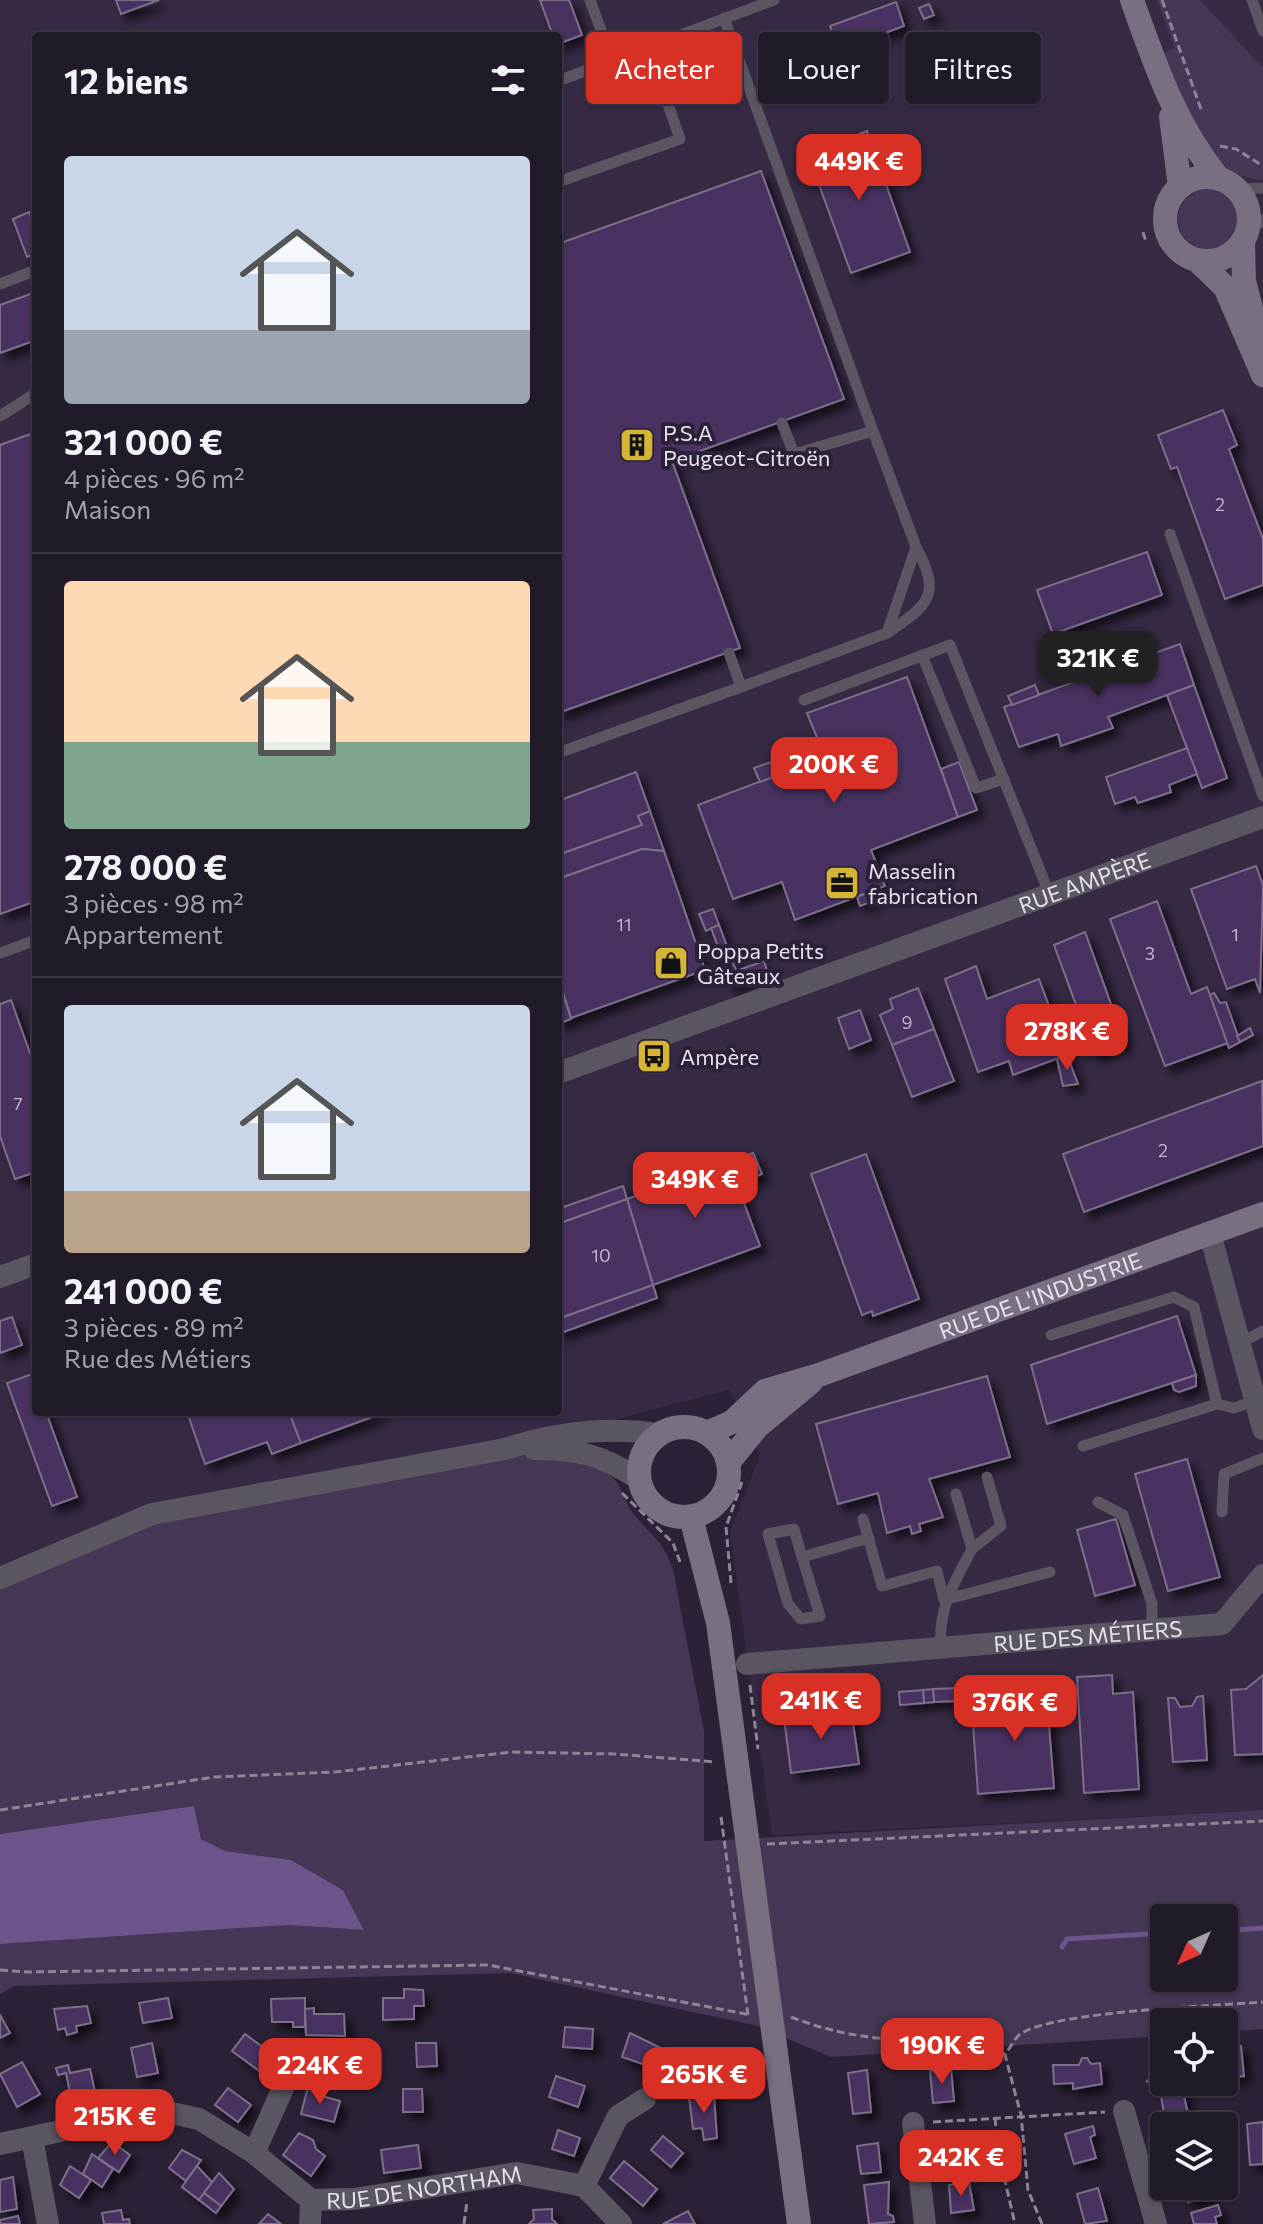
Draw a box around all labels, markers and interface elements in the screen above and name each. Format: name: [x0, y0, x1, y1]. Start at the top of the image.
chip: Acheter: [586, 32, 742, 104]
chip: Louer: [758, 32, 889, 104]
chip: Filtres: [905, 32, 1041, 104]
icon: filters: [486, 58, 530, 102]
text: 12 biens: [64, 59, 188, 101]
pin: 449K €: [794, 134, 924, 202]
text: 449K €: [814, 144, 904, 175]
icon: home: [225, 208, 369, 352]
place label: P.S.A Peugeot-Citroën: [663, 419, 830, 471]
text: 321 000 €: [64, 420, 223, 462]
building icon: P.S.A Peugeot-Citroën: [618, 426, 656, 464]
text: 4 pièces · 96 m²: [64, 462, 245, 493]
text: Maison: [64, 493, 151, 524]
house number: 2: [1215, 493, 1225, 515]
pin: 321K €: [1033, 631, 1163, 699]
icon: home: [225, 633, 369, 777]
text: 321K €: [1057, 641, 1139, 672]
pin: 200K €: [769, 737, 899, 805]
text: 200K €: [789, 747, 879, 778]
text: 278 000 €: [64, 845, 227, 887]
street label: RUE AMPÈRE: [1015, 846, 1154, 918]
place label: Masselin fabrication: [868, 857, 978, 909]
office icon: Masselin fabrication: [823, 864, 861, 902]
text: 3 pièces · 98 m²: [64, 887, 244, 918]
house number: 11: [616, 913, 632, 935]
text: Appartement: [64, 918, 223, 949]
house number: 1: [1231, 923, 1239, 945]
place label: Poppa Petits Gâteaux: [697, 937, 824, 989]
house number: 3: [1145, 942, 1155, 964]
shop icon: Poppa Petits Gâteaux: [652, 944, 690, 982]
pin: 278K €: [1002, 1004, 1132, 1072]
house number: 9: [902, 1011, 912, 1033]
text: 278K €: [1024, 1014, 1110, 1045]
bus stop icon: Ampère: [635, 1037, 673, 1075]
place label: Ampère: [680, 1043, 759, 1070]
icon: home: [225, 1057, 369, 1201]
house number: 7: [13, 1092, 23, 1114]
house number: 2: [1158, 1139, 1168, 1161]
pin: 349K €: [630, 1152, 760, 1220]
text: 349K €: [651, 1162, 739, 1193]
house number: 10: [591, 1244, 611, 1266]
street label: RUE DE L'INDUSTRIE: [935, 1246, 1145, 1344]
text: 241 000 €: [64, 1269, 223, 1311]
text: 3 pièces · 89 m²: [64, 1311, 244, 1342]
text: Rue des Métiers: [64, 1342, 251, 1373]
street label: RUE DES MÉTIERS: [992, 1614, 1183, 1657]
pin: 241K €: [756, 1673, 886, 1741]
pin: 376K €: [950, 1675, 1080, 1743]
text: 241K €: [780, 1683, 862, 1714]
text: 376K €: [972, 1685, 1058, 1716]
north arrow: [1150, 1904, 1238, 1992]
map controls: [1150, 1904, 1238, 2200]
button: locate: [1150, 2008, 1238, 2096]
pin: 190K €: [877, 2018, 1007, 2086]
text: 190K €: [899, 2028, 985, 2059]
pin: 224K €: [255, 2038, 385, 2106]
pin: 265K €: [639, 2047, 769, 2115]
text: 224K €: [277, 2048, 363, 2079]
text: 265K €: [660, 2057, 748, 2088]
pin: 215K €: [50, 2089, 180, 2157]
text: 215K €: [73, 2099, 157, 2130]
button: layers: [1150, 2112, 1238, 2200]
pin: 242K €: [896, 2130, 1026, 2198]
text: 242K €: [918, 2140, 1004, 2171]
street label: RUE DE NORTHAM: [326, 2159, 523, 2213]

